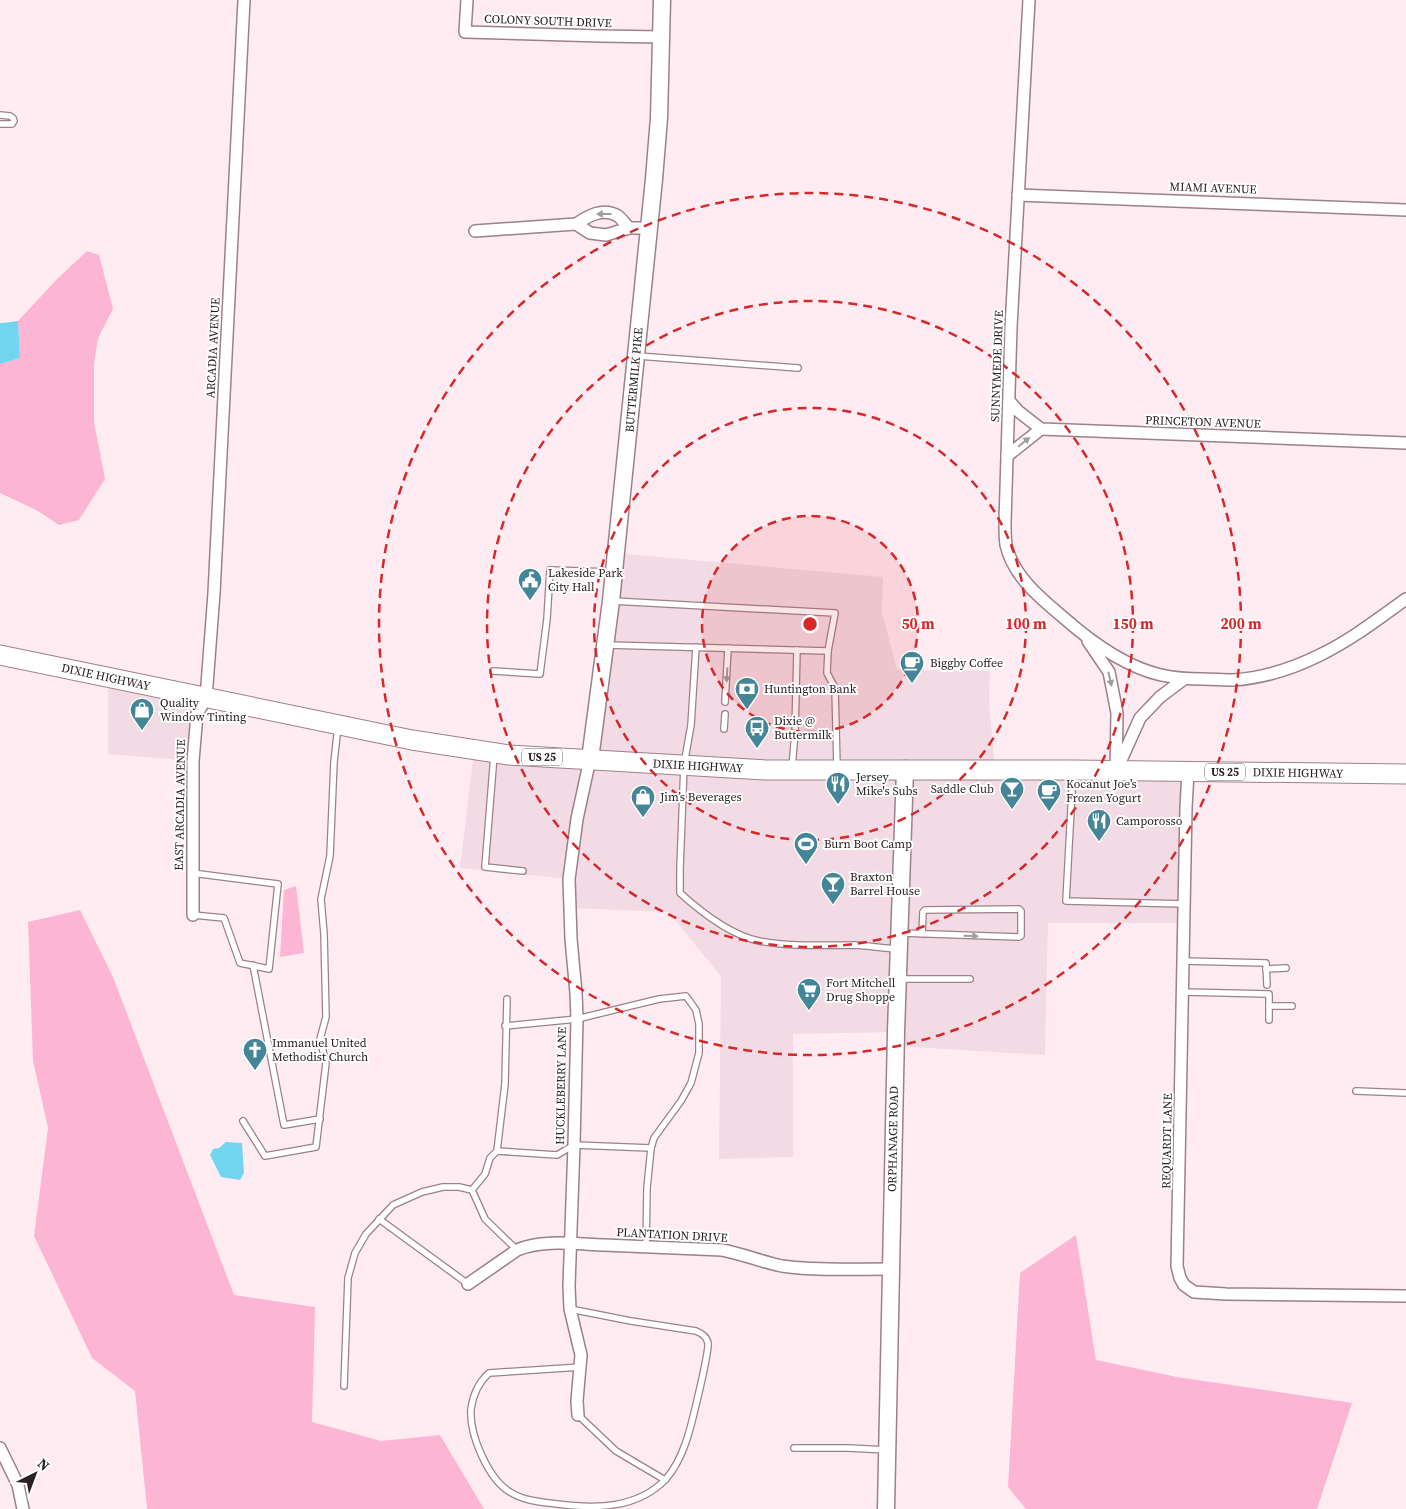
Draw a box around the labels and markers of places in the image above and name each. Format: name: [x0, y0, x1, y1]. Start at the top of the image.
place label: Lakeside Park City Hall: [548, 565, 623, 595]
public building icon: Lakeside Park City Hall: [517, 567, 543, 601]
centre of rings: [801, 615, 819, 633]
cafe icon: Biggby Coffee: [899, 650, 925, 684]
place label: Biggby Coffee: [930, 655, 1003, 671]
bank icon: Huntington Bank: [734, 676, 760, 710]
place label: Huntington Bank: [764, 681, 857, 697]
place label: Quality Window Tinting: [160, 695, 246, 725]
shop icon: Quality Window Tinting: [129, 697, 155, 731]
place label: Dixie @ Buttermilk: [774, 713, 832, 743]
bus stop icon: Dixie @ Buttermilk: [744, 715, 770, 749]
place label: Jersey Mike's Subs: [855, 769, 918, 799]
restaurant icon: Jersey Mike's Subs: [825, 771, 851, 805]
bar icon: Saddle Club: [999, 776, 1025, 810]
place label: Kocanut Joe’s Frozen Yogurt: [1066, 776, 1141, 806]
cafe icon: Kocanut Joe’s Frozen Yogurt: [1036, 778, 1062, 812]
place label: Saddle Club: [931, 781, 994, 797]
shop icon: Jim’s Beverages: [630, 784, 656, 818]
place label: Jim’s Beverages: [659, 789, 742, 805]
restaurant icon: Camporosso: [1086, 808, 1112, 842]
place label: Camporosso: [1116, 813, 1183, 829]
sports icon: Burn Boot Camp: [793, 831, 819, 865]
place label: Burn Boot Camp: [824, 836, 912, 852]
place label: Braxton Barrel House: [850, 869, 920, 899]
bar icon: Braxton Barrel House: [820, 871, 846, 905]
place label: Fort Mitchell Drug Shoppe: [826, 975, 896, 1005]
supermarket icon: Fort Mitchell Drug Shoppe: [796, 977, 822, 1011]
place label: Immanuel United Methodist Church: [272, 1035, 368, 1065]
church icon: Immanuel United Methodist Church: [242, 1037, 268, 1071]

